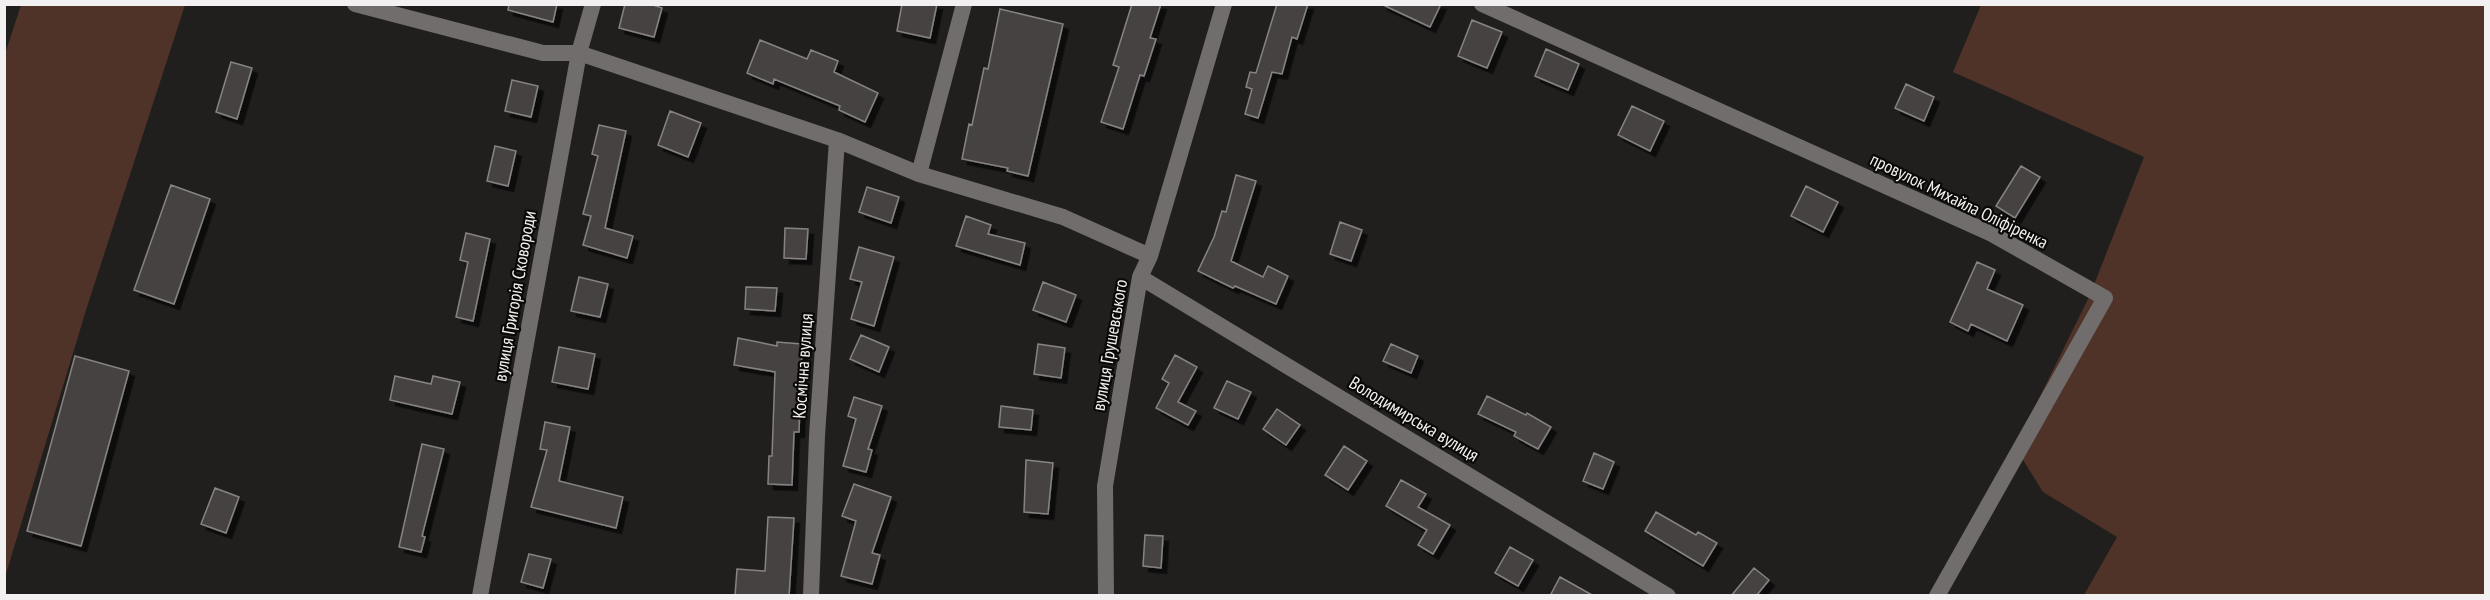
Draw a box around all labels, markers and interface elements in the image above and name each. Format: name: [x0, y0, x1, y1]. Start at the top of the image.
street label: провулок Михайла Оліфіренка: [1867, 147, 2052, 254]
street label: вулиця Григорія Сковороди: [488, 209, 541, 383]
street label: вулиця Грушевського: [1087, 277, 1132, 412]
street label: Космічна вулиця: [787, 313, 818, 419]
street label: Володимирська вулиця: [1345, 371, 1483, 466]

